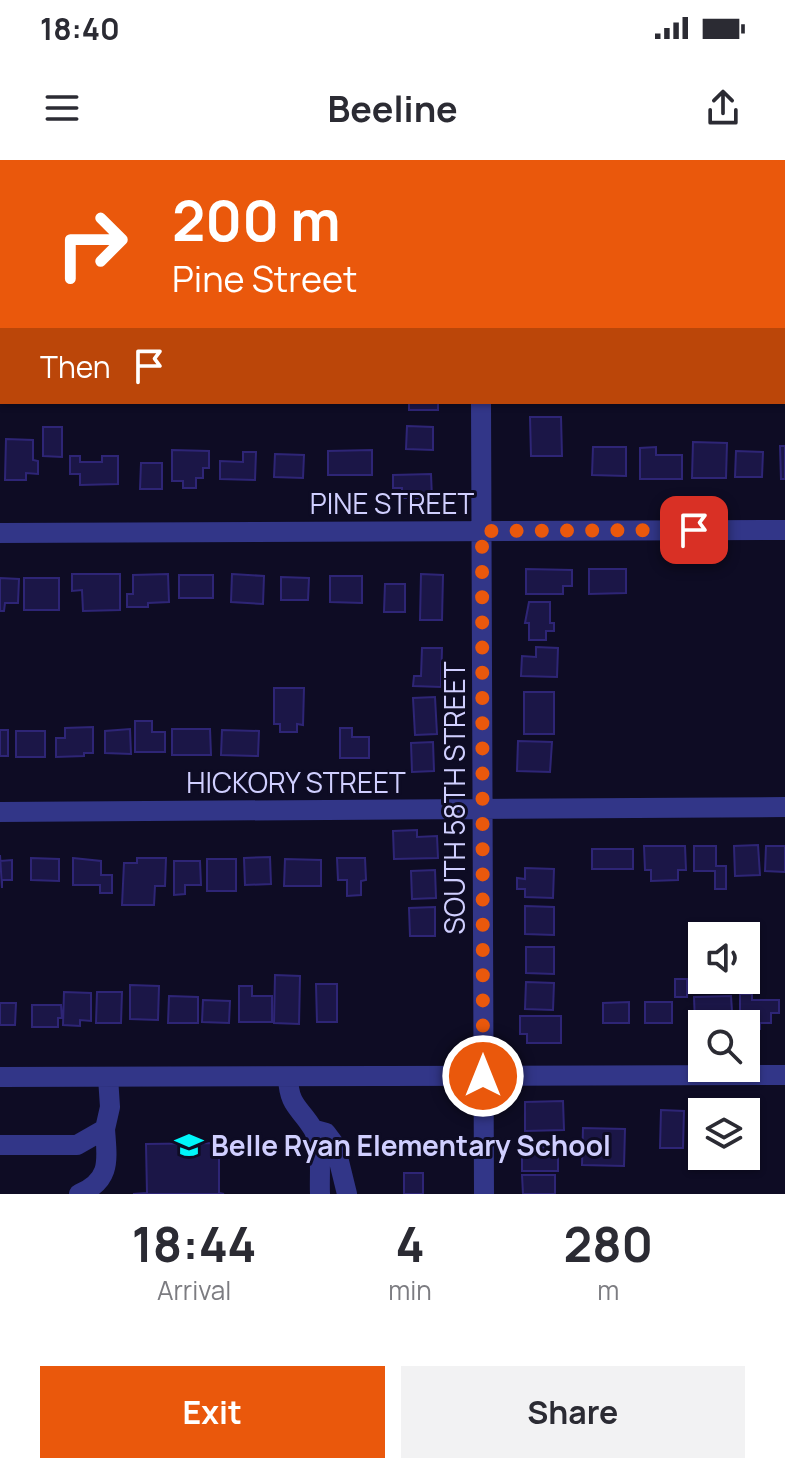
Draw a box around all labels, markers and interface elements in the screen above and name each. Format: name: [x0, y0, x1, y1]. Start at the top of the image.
text: 18:40: [40, 8, 120, 49]
text: Beeline: [327, 84, 458, 133]
icon: menu: [40, 86, 84, 130]
icon: share: [701, 86, 745, 130]
text: 200 m: [172, 181, 341, 258]
icon: right: [40, 192, 144, 296]
text: Pine Street: [172, 254, 357, 303]
icon: arrive: [127, 344, 171, 388]
text: Then: [40, 346, 111, 387]
street label: PINE STREET: [310, 484, 475, 522]
pin: [660, 496, 728, 564]
icon: arrive: [672, 508, 716, 552]
street label: SOUTH 58TH STREET: [435, 661, 473, 934]
street label: HICKORY STREET: [186, 763, 406, 801]
map controls: [688, 922, 760, 1170]
button: sound: [688, 922, 760, 994]
button: search: [688, 1010, 760, 1082]
position arrow: [441, 1034, 525, 1118]
button: layers: [688, 1098, 760, 1170]
place label: Belle Ryan Elementary School: [211, 1126, 611, 1164]
school or university icon: Belle Ryan Elementary School: [174, 1130, 204, 1160]
text: 18:44: [132, 1211, 256, 1276]
text: 4: [395, 1211, 425, 1276]
text: 280: [564, 1211, 653, 1276]
text: Arrival: [157, 1272, 231, 1308]
text: min: [388, 1272, 432, 1308]
text: m: [597, 1272, 619, 1308]
button: Exit: [40, 1366, 385, 1458]
button: Share: [401, 1366, 745, 1458]

